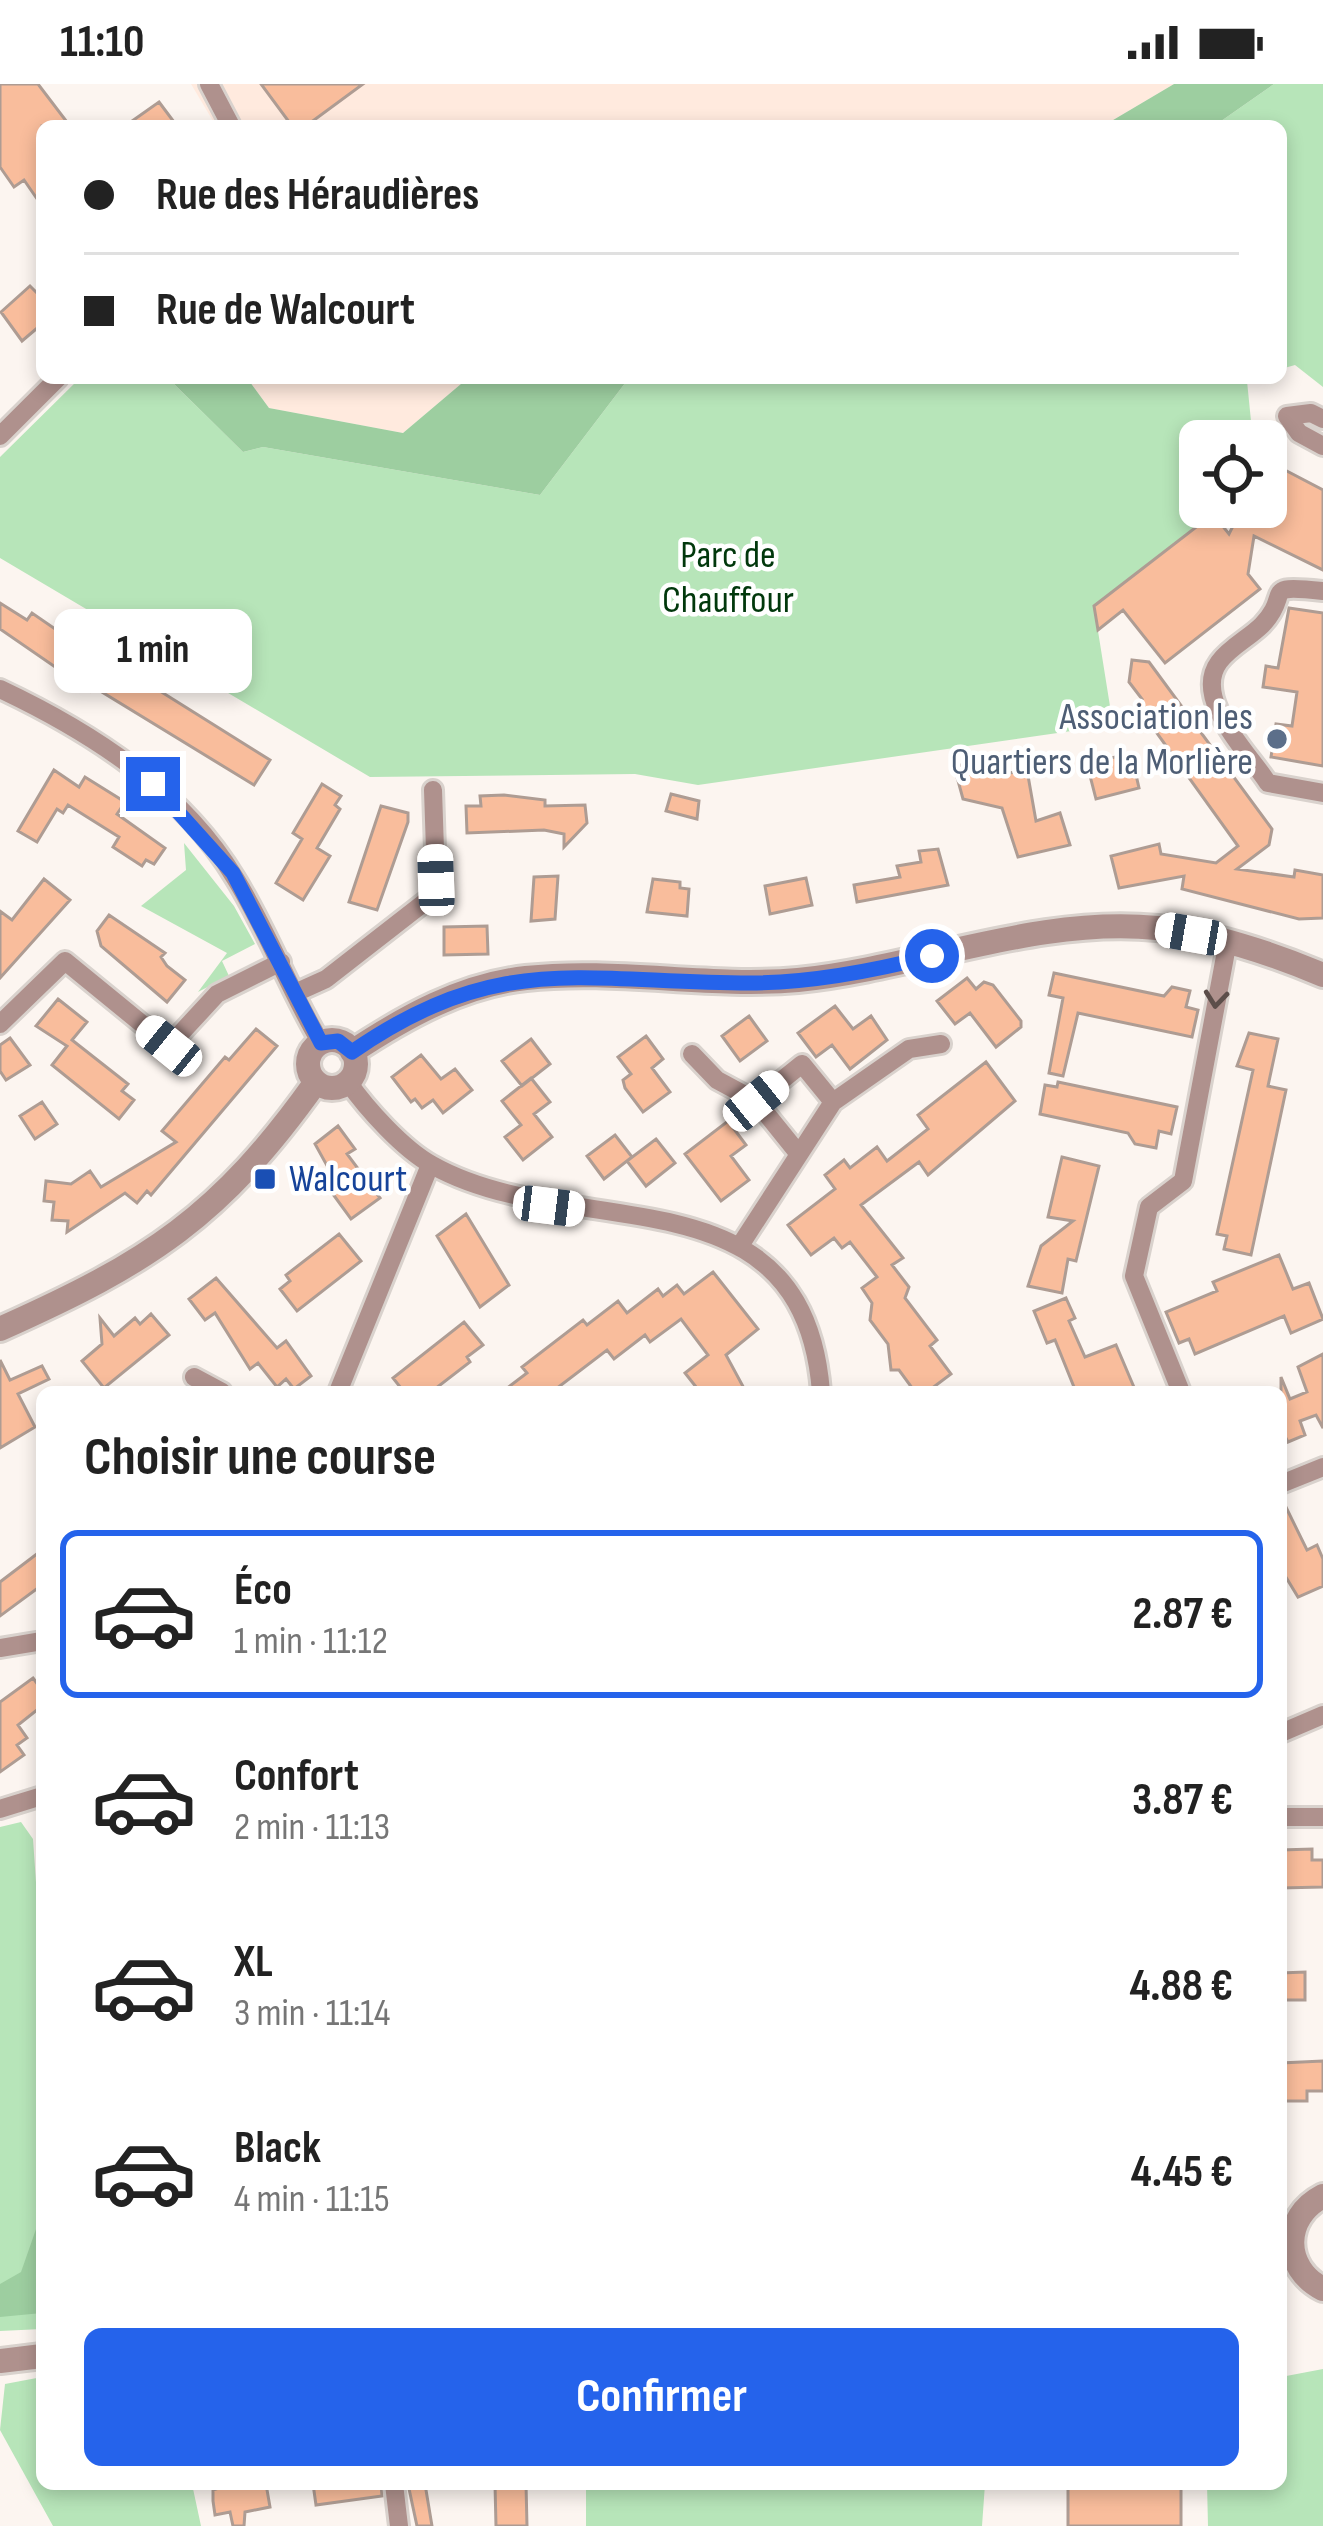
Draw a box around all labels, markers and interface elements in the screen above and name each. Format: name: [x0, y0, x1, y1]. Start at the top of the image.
text: 11:10: [60, 15, 144, 70]
text: Rue des Héraudières: [156, 168, 479, 223]
text: Rue de Walcourt: [156, 283, 415, 338]
map controls: [1179, 420, 1287, 528]
button: locate: [1179, 420, 1287, 528]
park label: Parc de Chauffour: [662, 532, 794, 624]
callout: 1 min: [54, 610, 252, 694]
text: 1 min: [117, 627, 189, 674]
place label: Association les Quartiers de la Morlière: [951, 694, 1253, 786]
marker: Association les Quartiers de la Morlière: [1264, 726, 1290, 752]
route end: [126, 757, 180, 811]
car: [417, 843, 455, 917]
car: [1152, 910, 1230, 958]
route start: [905, 929, 959, 983]
one-way arrow: [1203, 989, 1229, 1009]
car: [130, 1009, 208, 1083]
car: [717, 1064, 795, 1138]
place label: Walcourt: [289, 1156, 407, 1203]
marker: Walcourt: [252, 1166, 278, 1192]
car: [511, 1184, 587, 1228]
text: Choisir une course: [84, 1425, 436, 1490]
icon: car: [90, 1560, 198, 1668]
text: Éco: [234, 1563, 292, 1618]
text: 2.87 €: [1132, 1587, 1233, 1642]
text: 1 min · 11:12: [234, 1618, 388, 1665]
icon: car: [90, 1746, 198, 1854]
text: Confort: [234, 1749, 359, 1804]
text: 3.87 €: [1132, 1773, 1233, 1828]
text: 2 min · 11:13: [234, 1804, 390, 1851]
icon: car: [90, 1932, 198, 2040]
text: XL: [234, 1935, 273, 1990]
text: 4.88 €: [1129, 1959, 1233, 2014]
text: 3 min · 11:14: [234, 1990, 390, 2037]
icon: car: [90, 2118, 198, 2226]
text: Black: [234, 2121, 321, 2176]
text: 4.45 €: [1131, 2145, 1233, 2200]
text: 4 min · 11:15: [234, 2176, 390, 2223]
button: Confirmer: [84, 2328, 1239, 2466]

